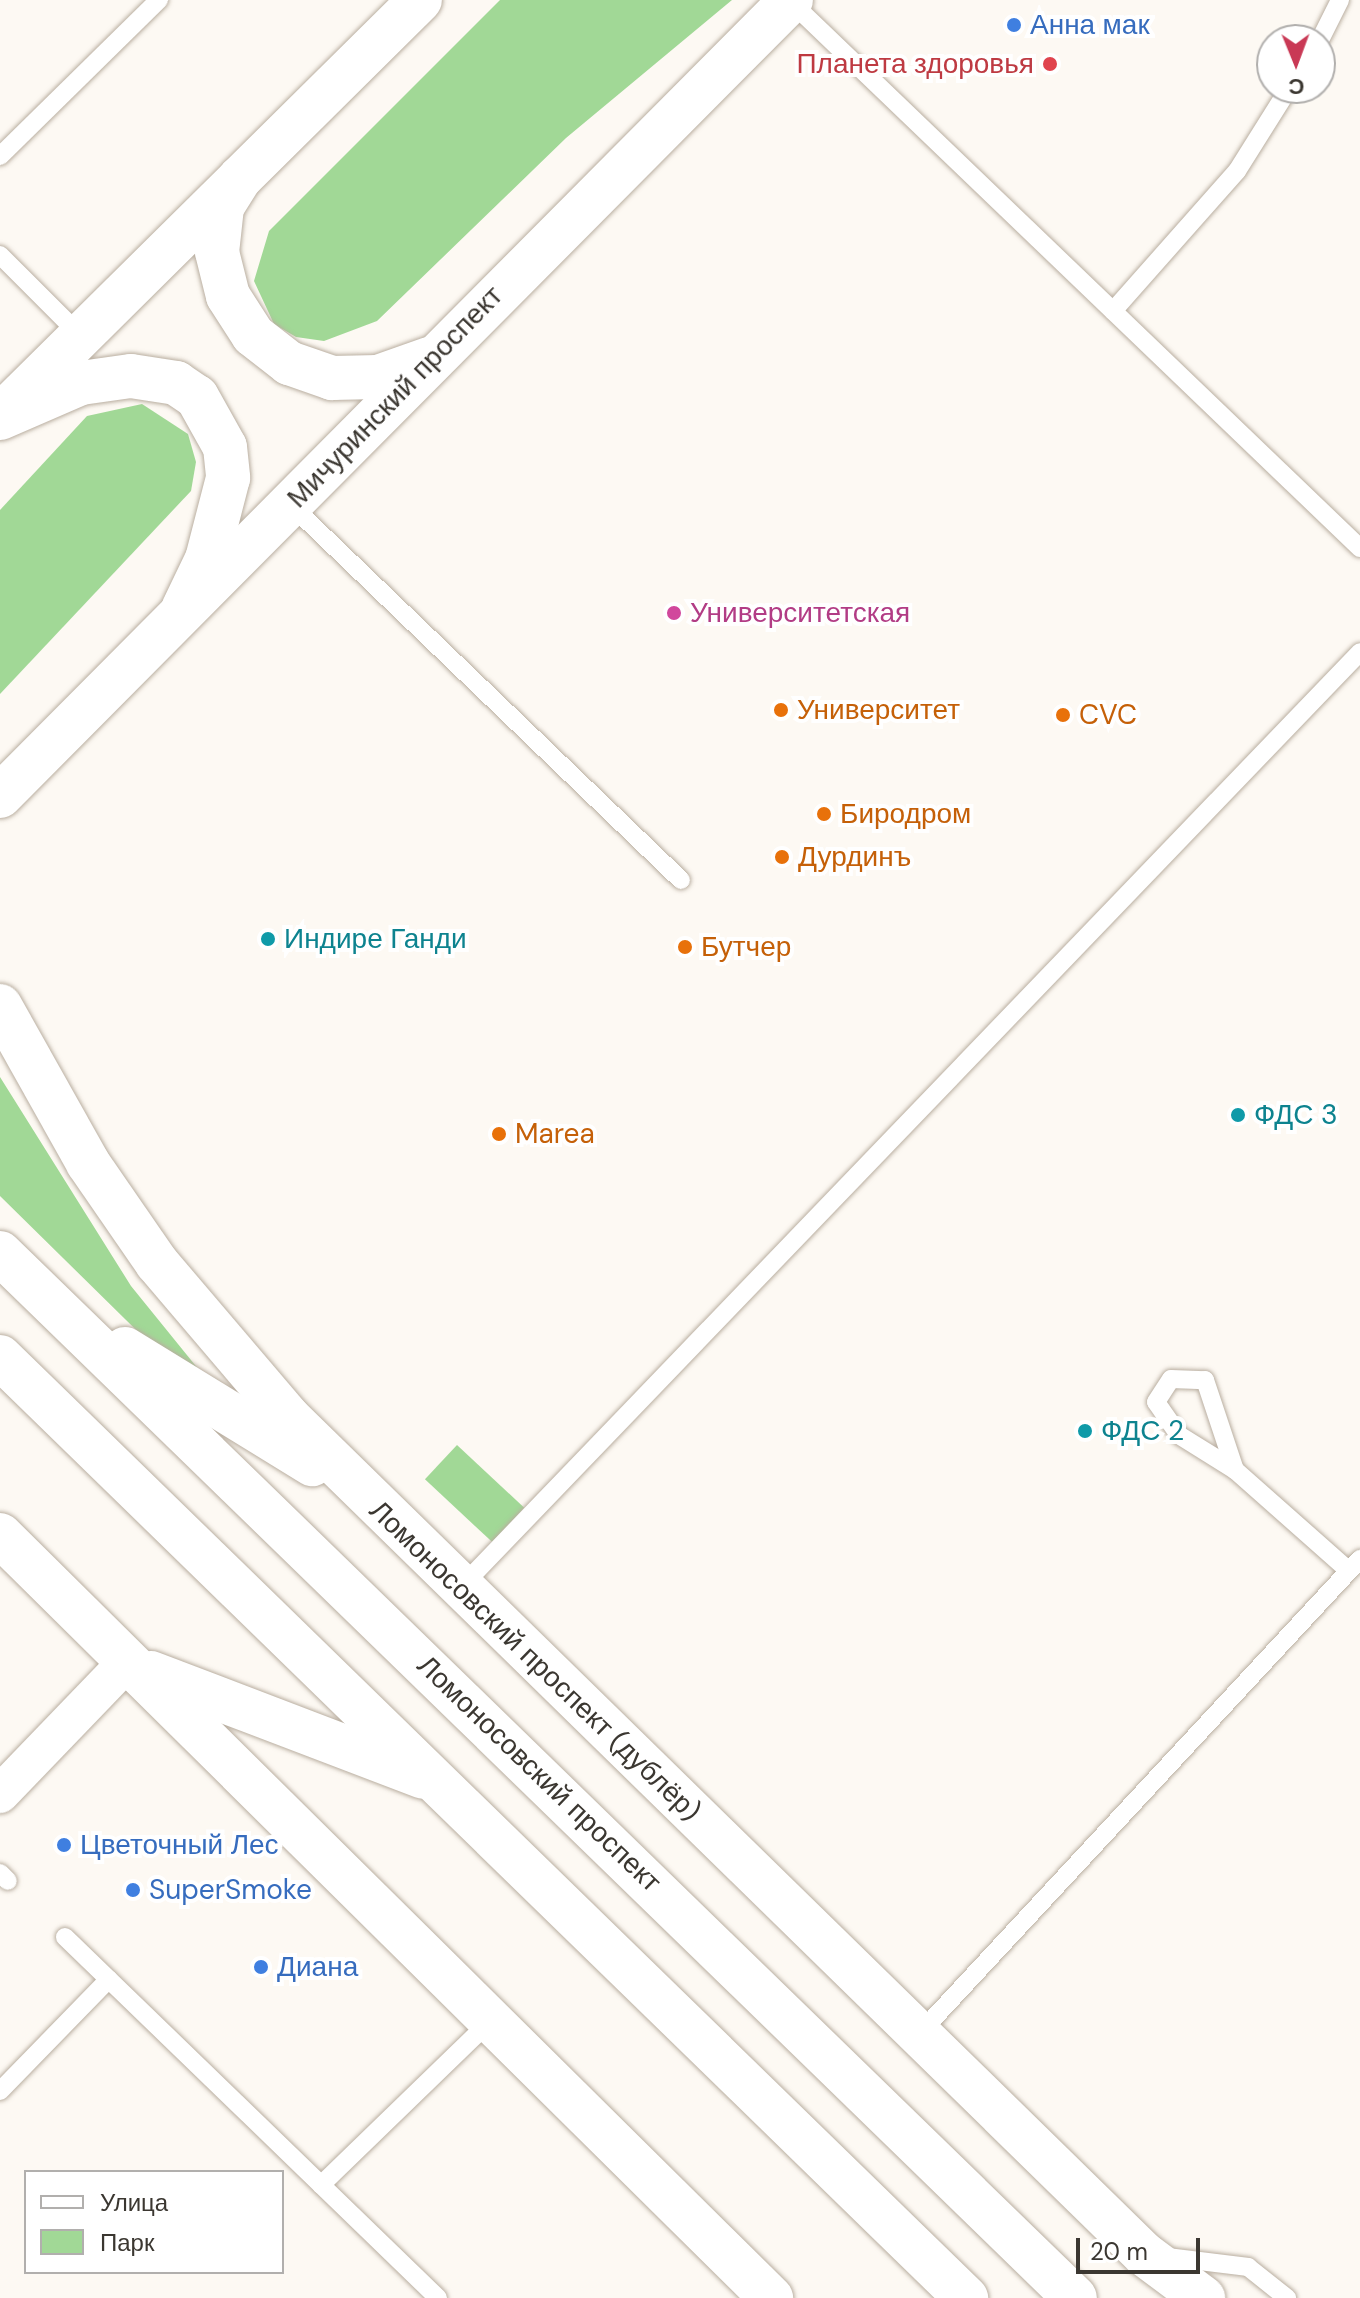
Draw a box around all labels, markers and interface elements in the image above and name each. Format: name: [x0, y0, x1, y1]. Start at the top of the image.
place label: Анна мак: [1030, 8, 1150, 42]
marker: Анна мак: [1005, 16, 1023, 34]
north arrow: [1256, 24, 1336, 104]
place label: Планета здоровья: [796, 47, 1034, 81]
marker: Планета здоровья: [1041, 55, 1059, 73]
text: С: [1288, 72, 1305, 101]
street label: Мичуринский проспект: [280, 279, 510, 515]
place label: Университетская: [690, 596, 910, 630]
marker: Университетская: [665, 604, 683, 622]
place label: Университет: [797, 693, 960, 727]
place label: CVC: [1079, 698, 1137, 732]
marker: Университет: [772, 701, 790, 719]
marker: CVC: [1054, 706, 1072, 724]
place label: Биродром: [840, 797, 971, 831]
marker: Биродром: [815, 805, 833, 823]
place label: Дурдинъ: [798, 840, 911, 874]
marker: Дурдинъ: [773, 848, 791, 866]
place label: Индире Ганди: [284, 922, 467, 956]
marker: Индире Ганди: [259, 930, 277, 948]
place label: Бутчер: [701, 930, 791, 964]
marker: Бутчер: [676, 938, 694, 956]
place label: ФДС 3: [1254, 1098, 1338, 1132]
marker: ФДС 3: [1229, 1106, 1247, 1124]
place label: Marea: [515, 1117, 595, 1151]
marker: Marea: [490, 1125, 508, 1143]
place label: ФДС 2: [1101, 1414, 1184, 1448]
marker: ФДС 2: [1076, 1422, 1094, 1440]
street label: Ломоносовский проспект (дублёр): [363, 1494, 707, 1828]
street label: Ломоносовский проспект: [410, 1649, 668, 1899]
place label: Цветочный Лес: [80, 1828, 279, 1862]
marker: Цветочный Лес: [55, 1836, 73, 1854]
place label: SuperSmoke: [149, 1873, 312, 1907]
marker: SuperSmoke: [124, 1881, 142, 1899]
place label: Диана: [277, 1950, 358, 1984]
marker: Диана: [252, 1958, 270, 1976]
legend: [24, 2170, 284, 2274]
text: Улица: [100, 2187, 168, 2218]
scale bar: [1080, 2222, 1204, 2272]
text: Парк: [100, 2227, 154, 2258]
text: 20 m: [1090, 2236, 1148, 2267]

